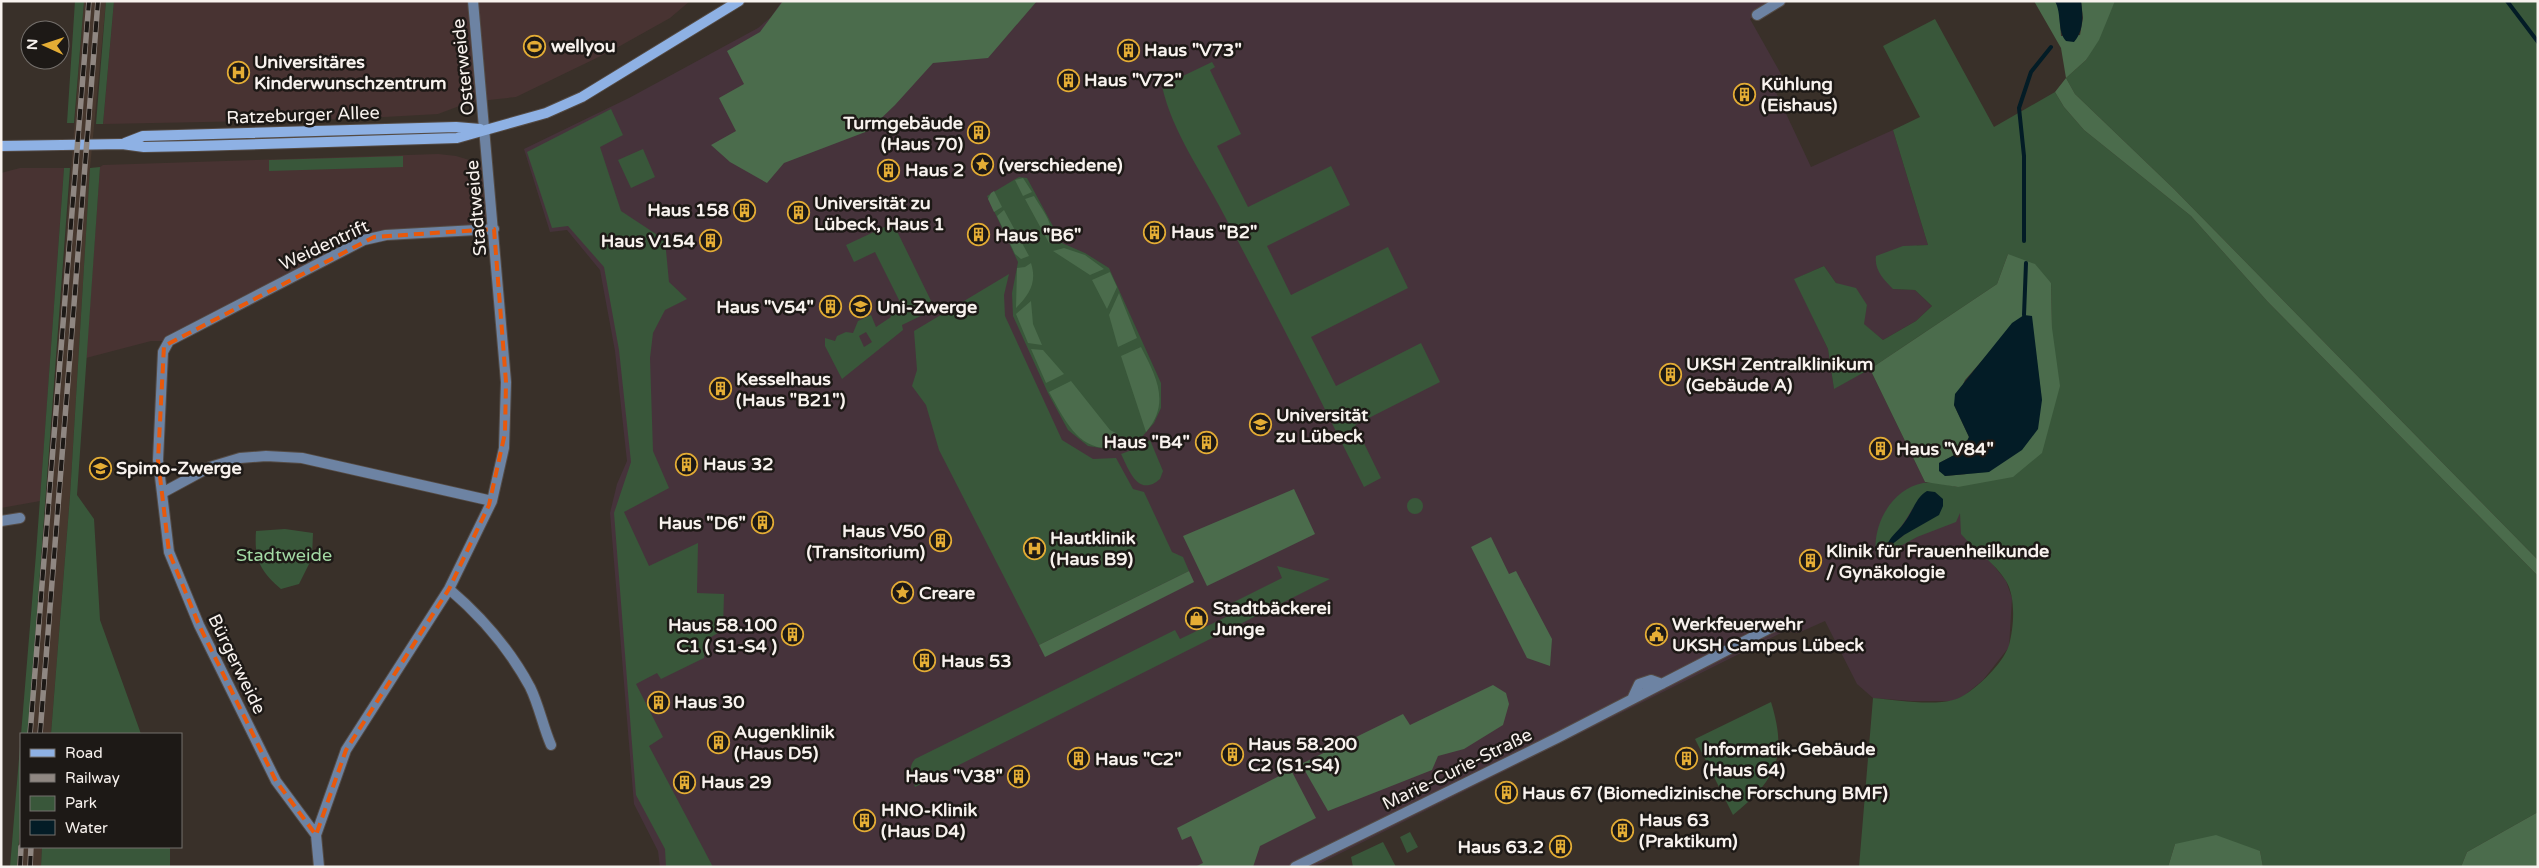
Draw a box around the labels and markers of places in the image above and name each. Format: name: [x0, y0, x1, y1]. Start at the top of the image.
sports icon: wellyou: [523, 34, 547, 58]
place label: wellyou: [551, 35, 616, 57]
building icon: Haus "V73": [1116, 38, 1140, 62]
place label: Haus "V73": [1144, 39, 1242, 61]
place label: Universitäres Kinderwunschzentrum: [254, 51, 446, 94]
hospital icon: Universitäres Kinderwunschzentrum: [226, 60, 250, 84]
building icon: Haus "V72": [1056, 68, 1080, 92]
place label: Haus "V72": [1084, 69, 1182, 91]
place label: Kühlung (Eishaus): [1761, 73, 1838, 116]
building icon: Kühlung (Eishaus): [1733, 82, 1757, 106]
place label: Turmgebäude (Haus 70): [842, 112, 963, 155]
building icon: Turmgebäude (Haus 70): [967, 121, 991, 145]
place icon: (verschiedene): [971, 153, 995, 177]
place label: (verschiedene): [999, 154, 1123, 176]
building icon: Haus 2: [877, 158, 901, 182]
place label: Haus 2: [905, 159, 964, 181]
place label: Universität zu Lübeck, Haus 1: [814, 192, 945, 235]
building icon: Haus 158: [733, 198, 757, 222]
place label: Haus 158: [647, 199, 729, 221]
building icon: Universität zu Lübeck, Haus 1: [786, 201, 810, 225]
building icon: Haus "B2": [1143, 220, 1167, 244]
place label: Haus "B2": [1171, 221, 1258, 243]
building icon: Haus "B6": [967, 223, 991, 247]
place label: Haus "B6": [995, 224, 1082, 246]
building icon: Haus V154: [699, 229, 723, 253]
place label: Haus V154: [601, 230, 696, 252]
building icon: Haus "V54": [818, 295, 842, 319]
school or university icon: Uni-Zwerge: [849, 295, 873, 319]
place label: Haus "V54": [716, 296, 814, 318]
place label: Uni-Zwerge: [877, 296, 977, 318]
place label: UKSH Zentralklinikum (Gebäude A): [1686, 353, 1873, 396]
building icon: UKSH Zentralklinikum (Gebäude A): [1658, 362, 1682, 386]
place label: Kesselhaus (Haus "B21"): [736, 368, 846, 411]
building icon: Kesselhaus (Haus "B21"): [708, 377, 732, 401]
place label: Universität zu Lübeck: [1276, 404, 1368, 447]
school or university icon: Universität zu Lübeck: [1248, 413, 1272, 437]
building icon: Haus "B4": [1194, 430, 1218, 454]
place label: Haus "B4": [1104, 431, 1190, 453]
building icon: Haus "V84": [1868, 437, 1892, 461]
place label: Haus "V84": [1896, 438, 1994, 460]
building icon: Haus 32: [675, 452, 699, 476]
place label: Haus 32: [703, 453, 774, 475]
school or university icon: Spimo-Zwerge: [88, 456, 112, 480]
place label: Spimo-Zwerge: [116, 457, 242, 479]
building icon: Haus "D6": [750, 511, 774, 535]
place label: Haus "D6": [658, 512, 746, 534]
place label: Haus V50 (Transitorium): [807, 520, 925, 563]
place label: Hautklinik (Haus B9): [1050, 527, 1136, 570]
building icon: Haus V50 (Transitorium): [929, 529, 953, 553]
hospital icon: Hautklinik (Haus B9): [1022, 536, 1046, 560]
place label: Klinik für Frauenheilkunde / Gynäkologie: [1826, 540, 2049, 583]
building icon: Klinik für Frauenheilkunde / Gynäkologie: [1798, 549, 1822, 573]
place icon: Creare: [891, 581, 915, 605]
place label: Creare: [919, 582, 975, 604]
place label: Stadtbäckerei Junge: [1212, 597, 1331, 640]
shop icon: Stadtbäckerei Junge: [1185, 606, 1209, 630]
place label: Werkfeuerwehr UKSH Campus Lübeck: [1672, 613, 1864, 656]
place label: Haus 58.100 C1 ( S1-S4 ): [668, 614, 777, 657]
public building icon: Werkfeuerwehr UKSH Campus Lübeck: [1644, 622, 1668, 646]
building icon: Haus 58.100 C1 ( S1-S4 ): [781, 623, 805, 647]
building icon: Haus 53: [913, 649, 937, 673]
place label: Haus 53: [941, 650, 1012, 672]
building icon: Haus 30: [646, 690, 670, 714]
place label: Haus 30: [674, 691, 745, 713]
place label: Augenklinik (Haus D5): [734, 721, 835, 764]
building icon: Augenklinik (Haus D5): [706, 730, 730, 754]
place label: Haus 58.200 C2 (S1-S4): [1248, 733, 1357, 776]
place label: Informatik-Gebäude (Haus 64): [1703, 738, 1876, 781]
building icon: Haus 58.200 C2 (S1-S4): [1220, 742, 1244, 766]
building icon: Haus "C2": [1067, 747, 1091, 771]
building icon: Informatik-Gebäude (Haus 64): [1675, 747, 1699, 771]
place label: Haus "C2": [1095, 748, 1182, 770]
building icon: Haus "V38": [1007, 764, 1031, 788]
place label: Haus "V38": [905, 765, 1003, 787]
building icon: Haus 29: [673, 770, 697, 794]
place label: Haus 29: [701, 771, 772, 793]
building icon: Haus 67 (Biomedizinische Forschung BMF): [1494, 781, 1518, 805]
place label: Haus 67 (Biomedizinische Forschung BMF): [1522, 782, 1888, 804]
place label: HNO-Klinik (Haus D4): [881, 799, 977, 842]
building icon: HNO-Klinik (Haus D4): [853, 808, 877, 832]
place label: Haus 63 (Praktikum): [1639, 809, 1738, 852]
building icon: Haus 63 (Praktikum): [1611, 818, 1635, 842]
building icon: Haus 63.2: [1548, 835, 1572, 859]
place label: Haus 63.2: [1457, 836, 1544, 858]

